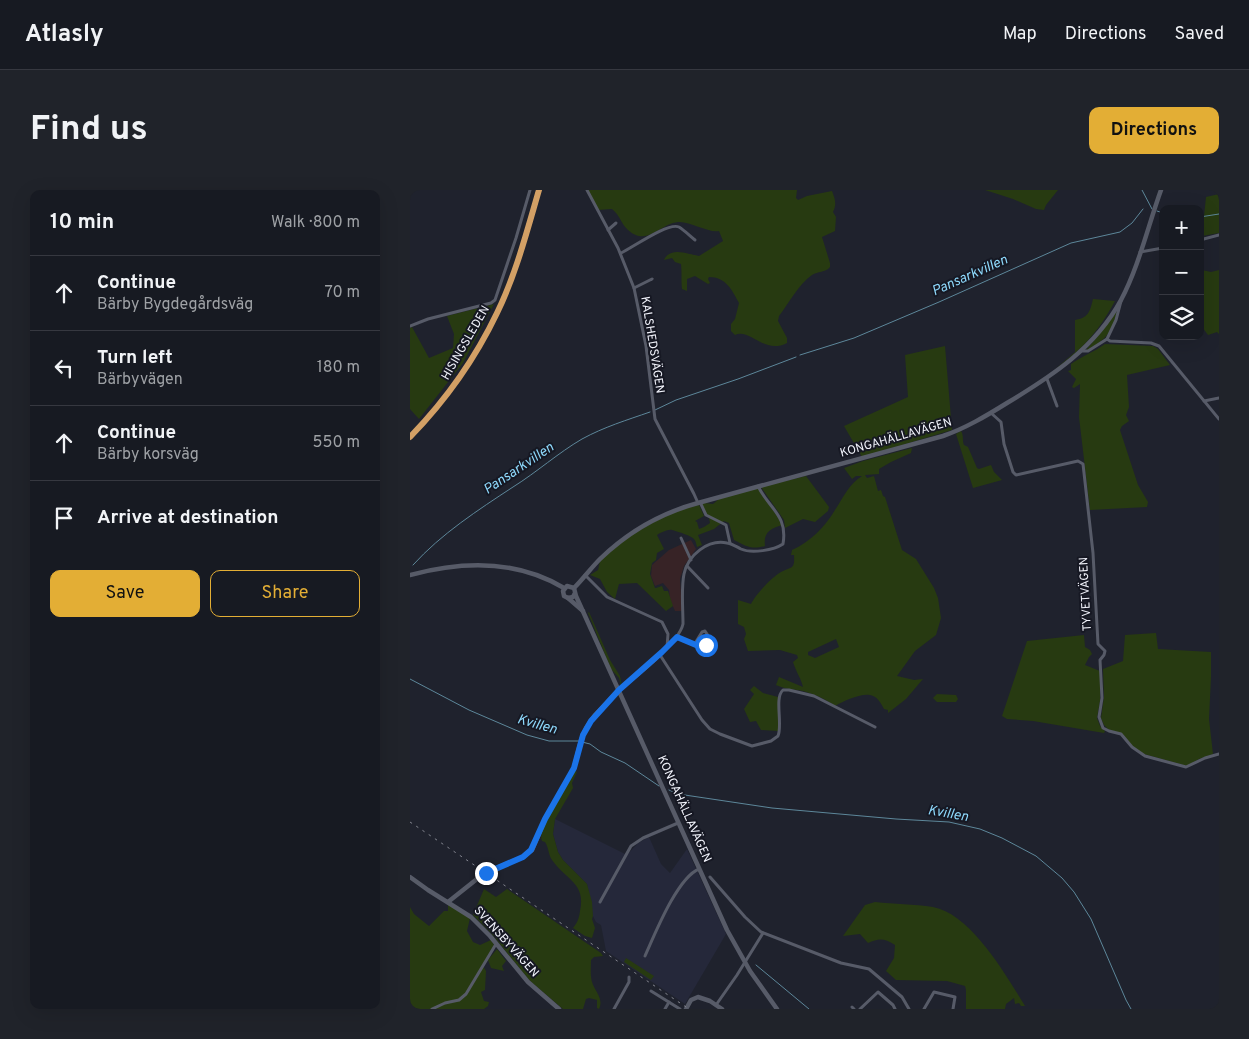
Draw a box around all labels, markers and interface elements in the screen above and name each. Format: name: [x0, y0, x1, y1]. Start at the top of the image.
text: Atlasly: [25, 20, 104, 50]
text: Map: [1003, 23, 1037, 46]
text: Directions: [1065, 23, 1147, 46]
text: Saved: [1175, 23, 1224, 46]
button: Directions: [1089, 107, 1219, 154]
text: Find us: [30, 108, 148, 152]
map controls: [1159, 205, 1204, 340]
button: +: [1159, 205, 1204, 250]
text: 10 min: [50, 209, 114, 236]
text: Walk · 800 m: [271, 213, 360, 233]
button: −: [1159, 250, 1204, 295]
water label: Pansarkvillen: [929, 252, 1011, 300]
text: Continue: [97, 271, 176, 295]
icon: ahead: [50, 279, 78, 307]
text: 70 m: [325, 283, 360, 303]
text: Bärby Bygdegårdsväg: [97, 295, 253, 315]
street label: KALSHEDSVÄGEN: [636, 295, 668, 395]
button: layers: [1159, 295, 1204, 340]
street label: HISINGSLEDEN: [438, 303, 494, 383]
text: Turn left: [97, 346, 173, 370]
icon: left: [50, 354, 78, 382]
text: 180 m: [317, 358, 360, 378]
text: Bärbyvägen: [97, 370, 183, 390]
street label: KONGAHÄLLAVÄGEN: [838, 414, 954, 462]
text: Continue: [97, 421, 176, 445]
icon: ahead: [50, 429, 78, 457]
text: 550 m: [313, 433, 360, 453]
water label: Pansarkvillen: [481, 439, 558, 499]
text: Bärby korsväg: [97, 445, 199, 465]
icon: arrive: [50, 504, 78, 532]
text: Arrive at destination: [97, 506, 278, 530]
street label: TYVETVÄGEN: [1076, 556, 1096, 632]
button: Save: [50, 570, 200, 617]
button: Share: [210, 570, 360, 617]
route start: [695, 634, 718, 657]
water label: Kvillen: [515, 711, 559, 739]
street label: KONGAHÄLLAVÄGEN: [653, 753, 715, 865]
water label: Kvillen: [926, 802, 970, 826]
route end: [475, 862, 498, 885]
street label: SVENSBYVÄGEN: [470, 903, 542, 981]

